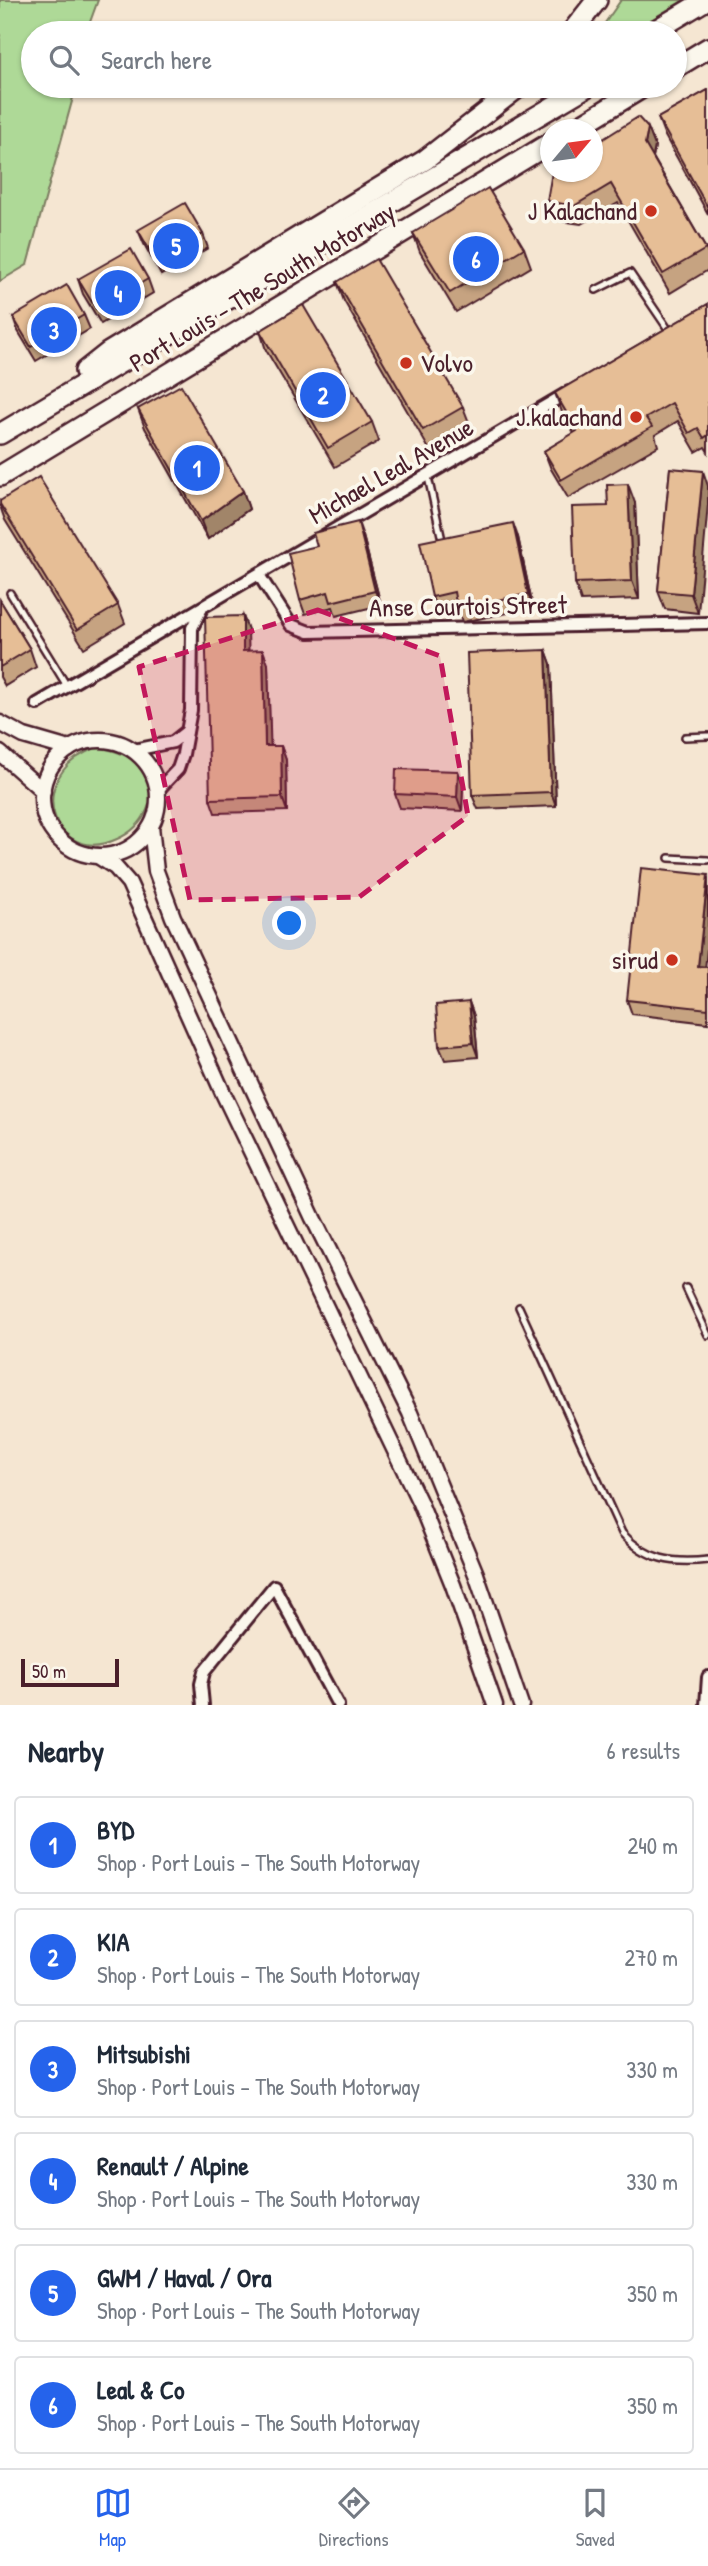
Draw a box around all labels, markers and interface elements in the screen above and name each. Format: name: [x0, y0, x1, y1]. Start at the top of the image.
search box: [21, 21, 687, 98]
icon: search: [45, 41, 83, 79]
text: Search here: [101, 42, 212, 77]
north arrow: [540, 119, 603, 182]
street label: Port Louis – The South Motorway: [122, 193, 401, 380]
place label: J Kalachand: [527, 193, 637, 228]
marker: J Kalachand: [643, 203, 659, 219]
pin: 5: [153, 220, 199, 272]
pin: 6: [453, 233, 499, 285]
pin: 4: [95, 267, 141, 319]
pin: 3: [31, 304, 77, 356]
place label: Volvo: [420, 345, 473, 380]
marker: Volvo: [398, 355, 414, 371]
pin: 2: [300, 369, 346, 421]
place label: J.kalachand: [516, 399, 622, 434]
street label: Michael Leal Avenue: [302, 409, 480, 532]
marker: J.kalachand: [628, 409, 644, 425]
pin: 1: [174, 442, 220, 494]
street label: Anse Courtois Street: [369, 586, 568, 625]
your location: [272, 906, 306, 940]
place label: sirud: [612, 942, 658, 977]
marker: sirud: [664, 952, 680, 968]
scale bar: [21, 1656, 119, 1688]
text: 50 m: [32, 1658, 66, 1684]
text: Nearby: [28, 1731, 104, 1771]
text: 6 results: [607, 1735, 680, 1766]
text: BYD: [97, 1812, 134, 1847]
text: 1: [49, 1830, 57, 1861]
text: 240 m: [627, 1830, 678, 1861]
text: Shop · Port Louis – The South Motorway: [97, 1847, 420, 1878]
text: KIA: [97, 1924, 129, 1959]
text: 2: [48, 1942, 58, 1973]
text: 270 m: [625, 1942, 678, 1973]
text: Shop · Port Louis – The South Motorway: [97, 1959, 420, 1990]
text: Mitsubishi: [97, 2036, 191, 2071]
text: 3: [48, 2054, 58, 2085]
text: 330 m: [626, 2054, 678, 2085]
text: Shop · Port Louis – The South Motorway: [97, 2071, 420, 2102]
text: Renault / Alpine: [97, 2148, 249, 2183]
text: 4: [49, 2166, 57, 2197]
text: 330 m: [626, 2166, 678, 2197]
text: Shop · Port Louis – The South Motorway: [97, 2183, 420, 2214]
text: GWM / Haval / Ora: [97, 2260, 271, 2295]
text: 5: [48, 2278, 58, 2309]
text: 350 m: [627, 2278, 678, 2309]
text: Shop · Port Louis – The South Motorway: [97, 2295, 420, 2326]
text: Leal & Co: [97, 2372, 185, 2407]
text: 6: [48, 2390, 58, 2421]
text: 350 m: [627, 2390, 678, 2421]
text: Shop · Port Louis – The South Motorway: [97, 2407, 420, 2438]
tab: Map: [94, 2484, 132, 2552]
tab: Directions: [319, 2484, 389, 2552]
tab: Saved: [576, 2484, 614, 2552]

